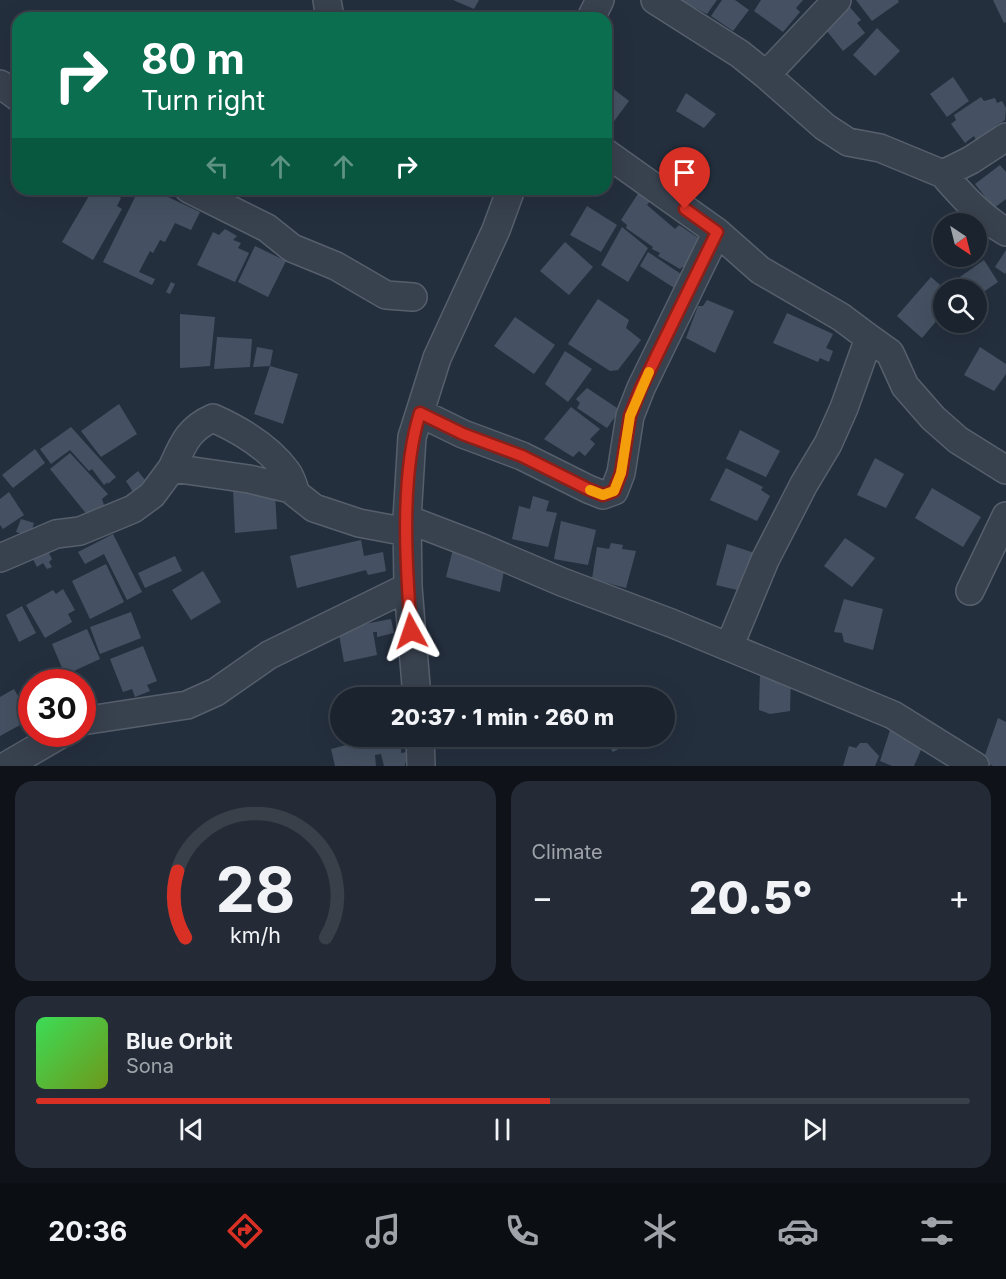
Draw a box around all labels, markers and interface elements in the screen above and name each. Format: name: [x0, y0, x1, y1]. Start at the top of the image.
text: 80 m: [141, 33, 245, 84]
icon: right: [42, 36, 120, 114]
text: Turn right: [141, 84, 265, 117]
pin: [659, 147, 710, 209]
icon: left: [201, 150, 234, 183]
icon: ahead: [264, 150, 297, 183]
icon: ahead: [327, 150, 360, 183]
icon: right: [390, 150, 423, 183]
icon: arrive: [668, 156, 701, 189]
north arrow: [933, 213, 987, 267]
map controls: [933, 213, 987, 333]
button: search: [933, 279, 987, 333]
position arrow: [379, 599, 443, 663]
speed limit sign: 30: [18, 669, 96, 747]
text: 20:37 · 1 min · 260 m: [391, 704, 614, 730]
text: Climate: [532, 840, 603, 864]
text: 28: [215, 852, 295, 927]
text: 20.5°: [689, 870, 813, 925]
text: −: [532, 877, 553, 917]
text: +: [948, 877, 970, 917]
text: km/h: [230, 922, 281, 948]
text: Blue Orbit: [126, 1028, 233, 1054]
text: Sona: [126, 1054, 174, 1078]
icon: previous: [175, 1113, 208, 1146]
icon: pause: [486, 1113, 519, 1146]
icon: next: [798, 1113, 831, 1146]
icon: directions: [224, 1210, 266, 1252]
icon: music: [362, 1210, 404, 1252]
icon: phone: [501, 1210, 543, 1252]
icon: climate: [639, 1210, 681, 1252]
icon: car: [777, 1210, 819, 1252]
icon: filters: [916, 1210, 958, 1252]
text: 20:36: [48, 1215, 127, 1248]

